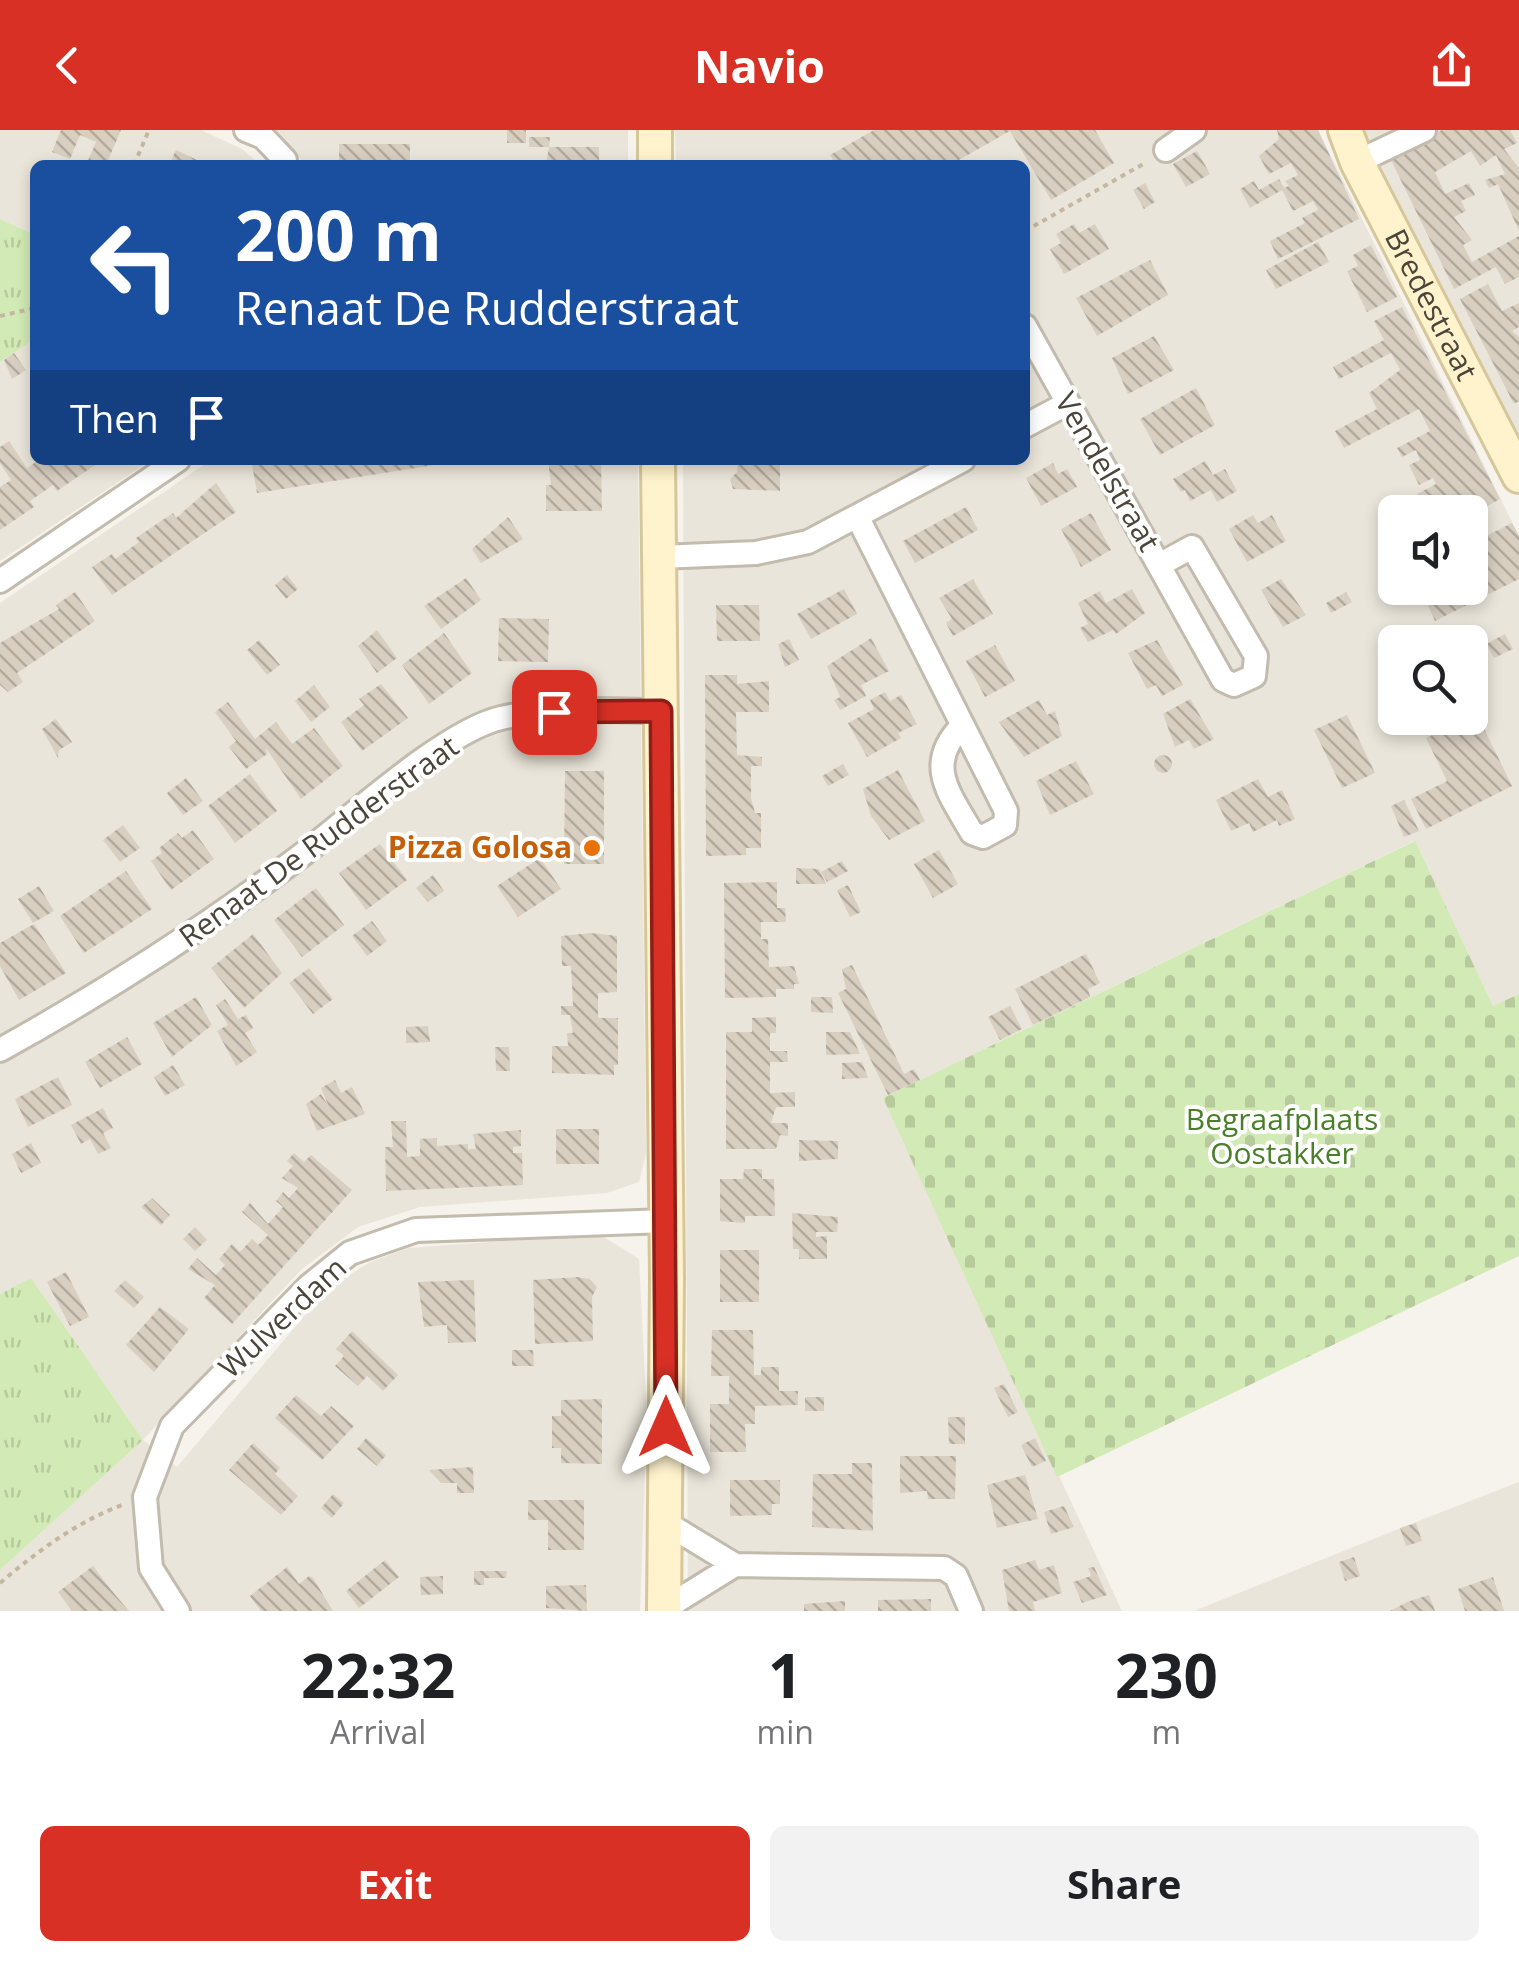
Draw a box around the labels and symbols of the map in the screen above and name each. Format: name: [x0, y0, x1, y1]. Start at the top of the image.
street label: Bredestraat: [1376, 221, 1488, 387]
street label: Vendelstraat: [1046, 384, 1170, 558]
pin: [512, 670, 597, 755]
street label: Renaat De Rudderstraat: [170, 725, 466, 956]
place label: Pizza Golosa: [388, 826, 572, 867]
marker: Pizza Golosa: [581, 837, 603, 859]
park label: Begraafplaats Oostakker: [1186, 1098, 1378, 1173]
street label: Wulverdam: [209, 1247, 355, 1387]
position arrow: [614, 1375, 718, 1479]

